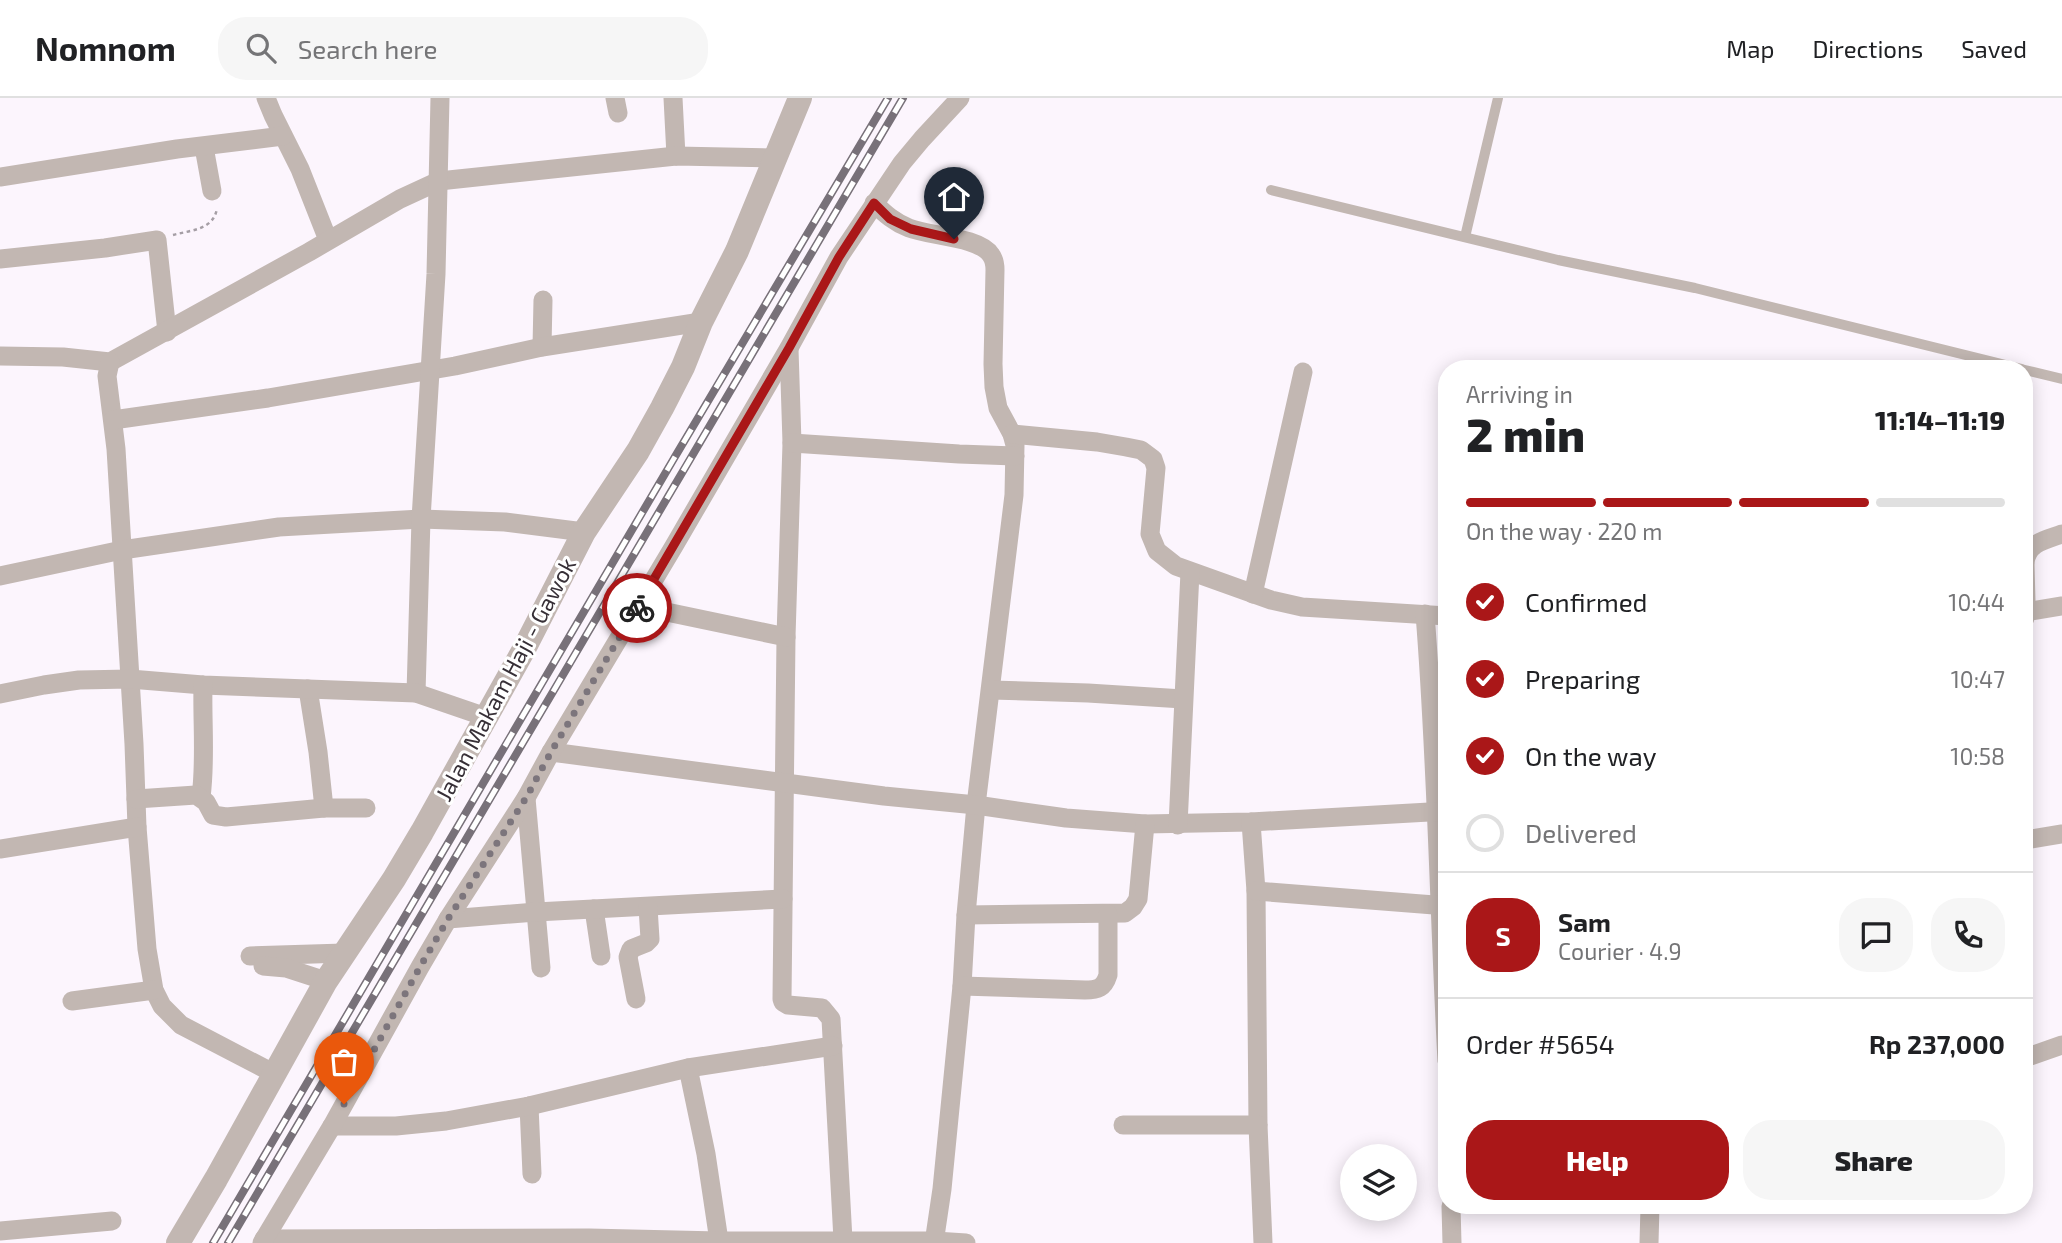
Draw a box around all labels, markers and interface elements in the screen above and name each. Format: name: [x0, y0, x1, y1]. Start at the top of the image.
search box: [218, 17, 708, 80]
text: Nomnom: [35, 28, 176, 68]
icon: search: [242, 29, 280, 67]
text: Search here: [298, 33, 437, 64]
text: Map: [1726, 34, 1774, 63]
text: Directions: [1812, 34, 1923, 63]
text: Saved: [1961, 34, 2027, 63]
pin: [924, 167, 984, 239]
icon: home: [935, 178, 973, 216]
text: Arriving in: [1466, 380, 1573, 408]
text: 11:14–11:19: [1875, 404, 2005, 435]
text: 2 min: [1466, 406, 1585, 461]
text: On the way · 220 m: [1466, 517, 1662, 545]
street label: Jalan Makam Haji - Gawok: [429, 552, 581, 805]
courier: [602, 573, 672, 643]
icon: check: [1466, 583, 1504, 621]
text: Confirmed: [1525, 586, 1648, 617]
text: 10:44: [1948, 588, 2005, 616]
icon: bike: [618, 589, 656, 627]
icon: check: [1466, 660, 1504, 698]
text: Preparing: [1525, 663, 1640, 694]
text: 10:47: [1951, 665, 2005, 693]
icon: check: [1466, 737, 1504, 775]
text: On the way: [1525, 740, 1656, 771]
text: 10:58: [1950, 742, 2005, 770]
text: Delivered: [1525, 817, 1637, 848]
button: chat: [1839, 898, 1913, 972]
button: phone: [1931, 898, 2005, 972]
text: Sam: [1558, 906, 1611, 937]
text: S: [1495, 920, 1511, 951]
text: Courier · 4.9: [1558, 937, 1682, 965]
text: Order #5654: [1466, 1028, 1615, 1059]
text: Rp 237,000: [1869, 1028, 2005, 1059]
pin: [314, 1032, 374, 1104]
icon: bag: [325, 1043, 363, 1081]
button: Help: [1466, 1120, 1729, 1200]
button: Share: [1743, 1120, 2005, 1200]
map controls: [1340, 1144, 1417, 1221]
button: layers: [1340, 1144, 1417, 1221]

